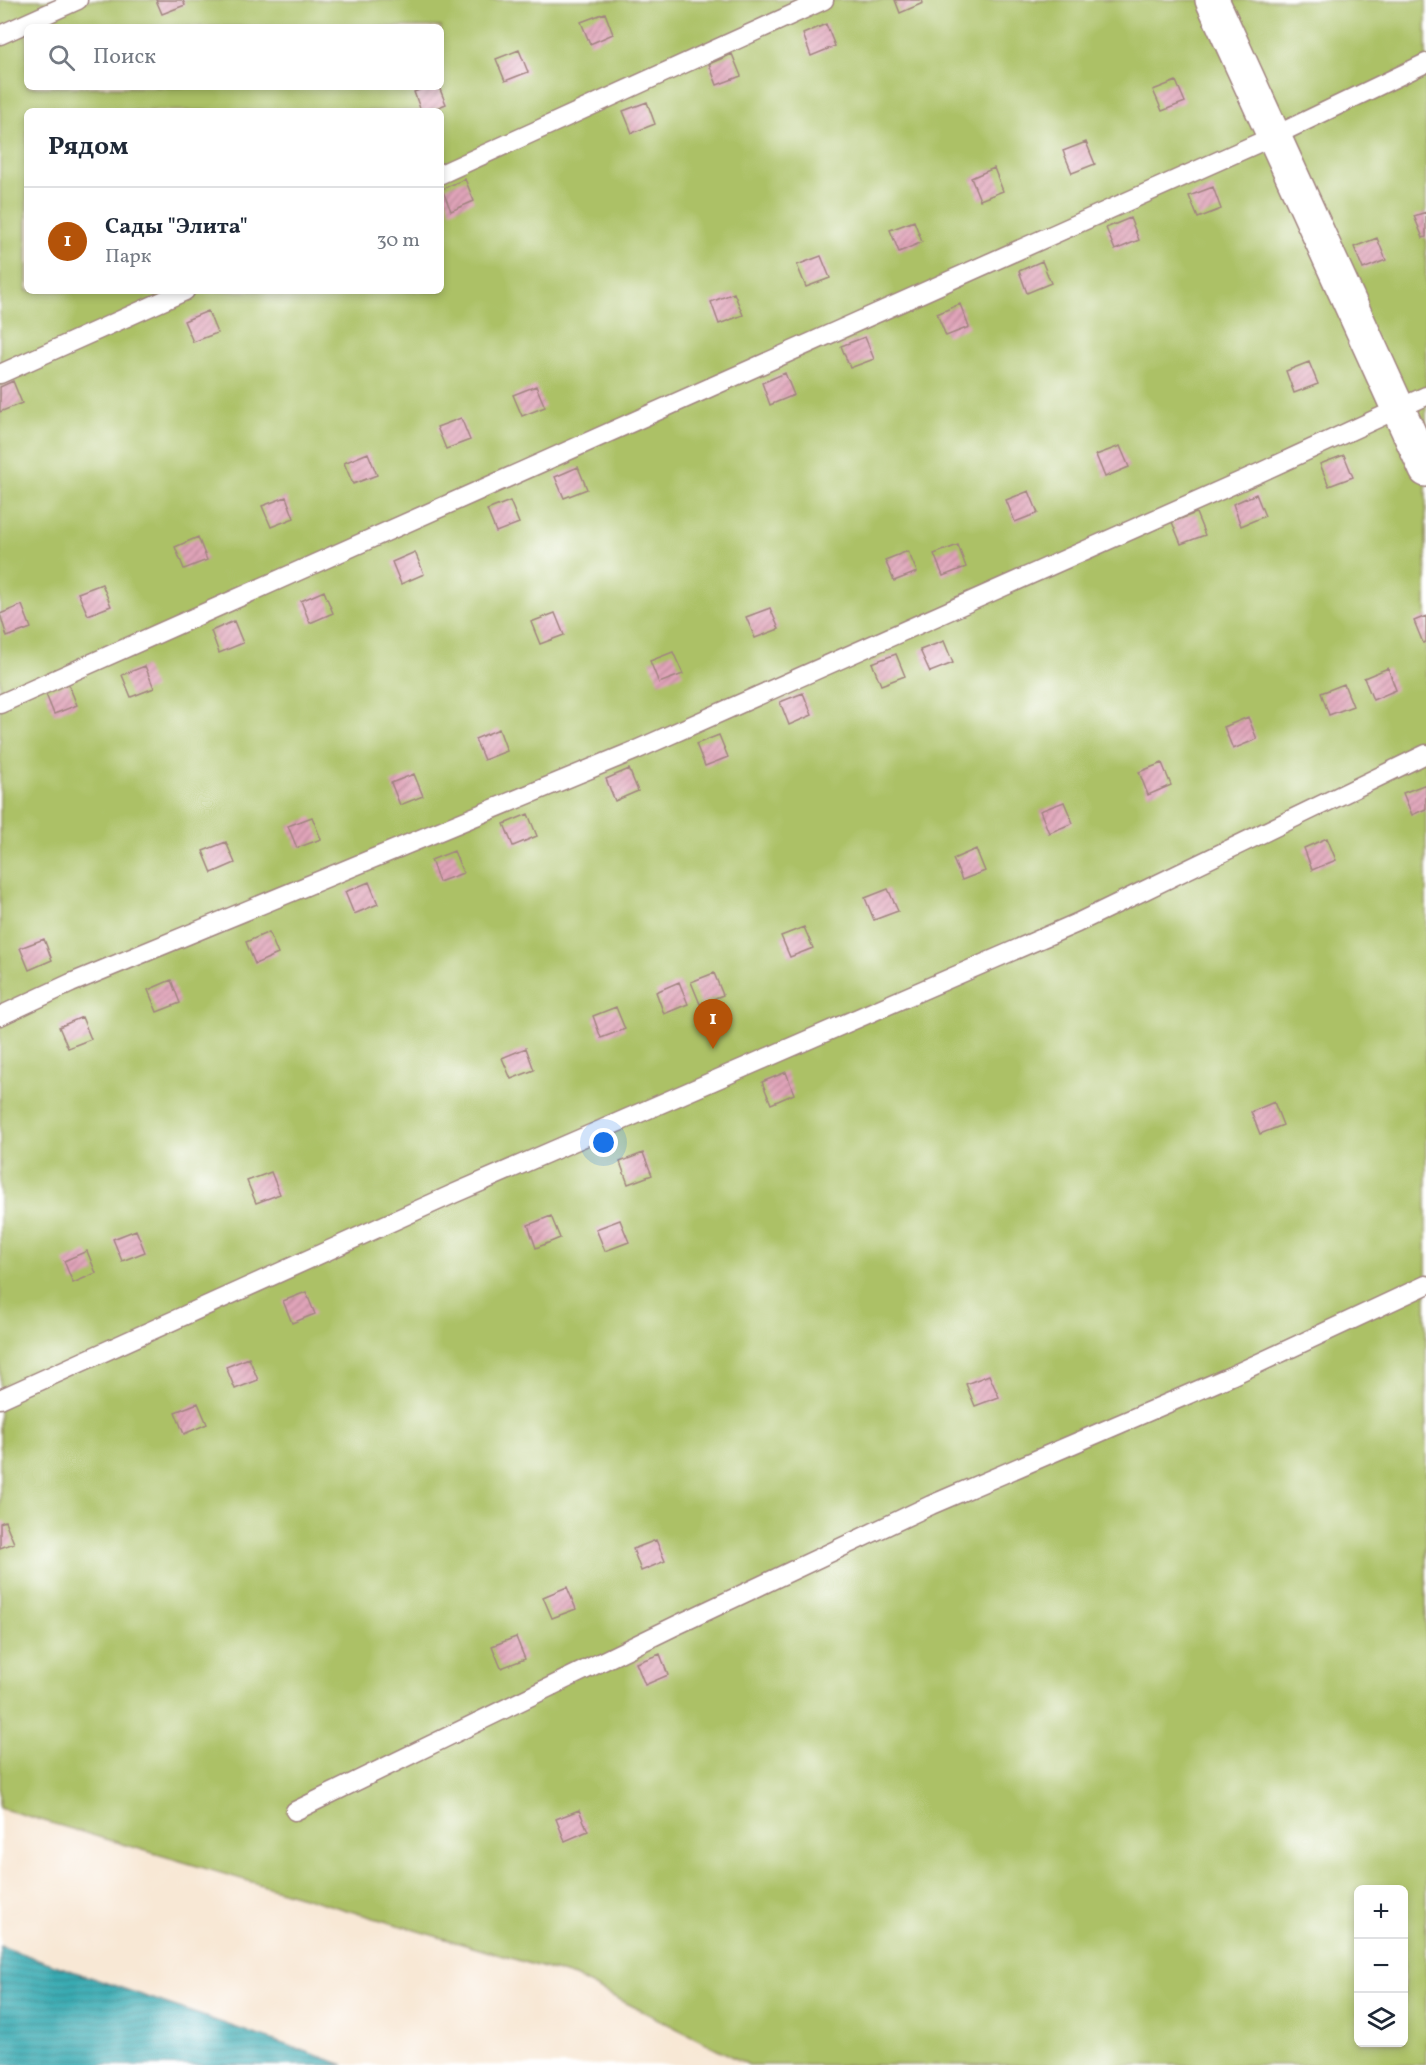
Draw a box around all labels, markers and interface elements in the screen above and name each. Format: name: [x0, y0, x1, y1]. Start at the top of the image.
search box: [24, 24, 444, 90]
icon: search: [45, 41, 78, 74]
text: Поиск: [93, 42, 156, 73]
text: Рядом: [48, 129, 128, 165]
text: Сады "Элита": [105, 212, 248, 243]
text: 1: [63, 227, 72, 255]
text: 30 m: [376, 227, 420, 255]
text: Парк: [105, 243, 151, 271]
pin: 1: [694, 1000, 732, 1049]
your location: [589, 1128, 618, 1157]
map controls: [1354, 1885, 1408, 2047]
button: +: [1354, 1885, 1408, 1939]
button: −: [1354, 1939, 1408, 1993]
button: layers: [1354, 1993, 1408, 2047]

